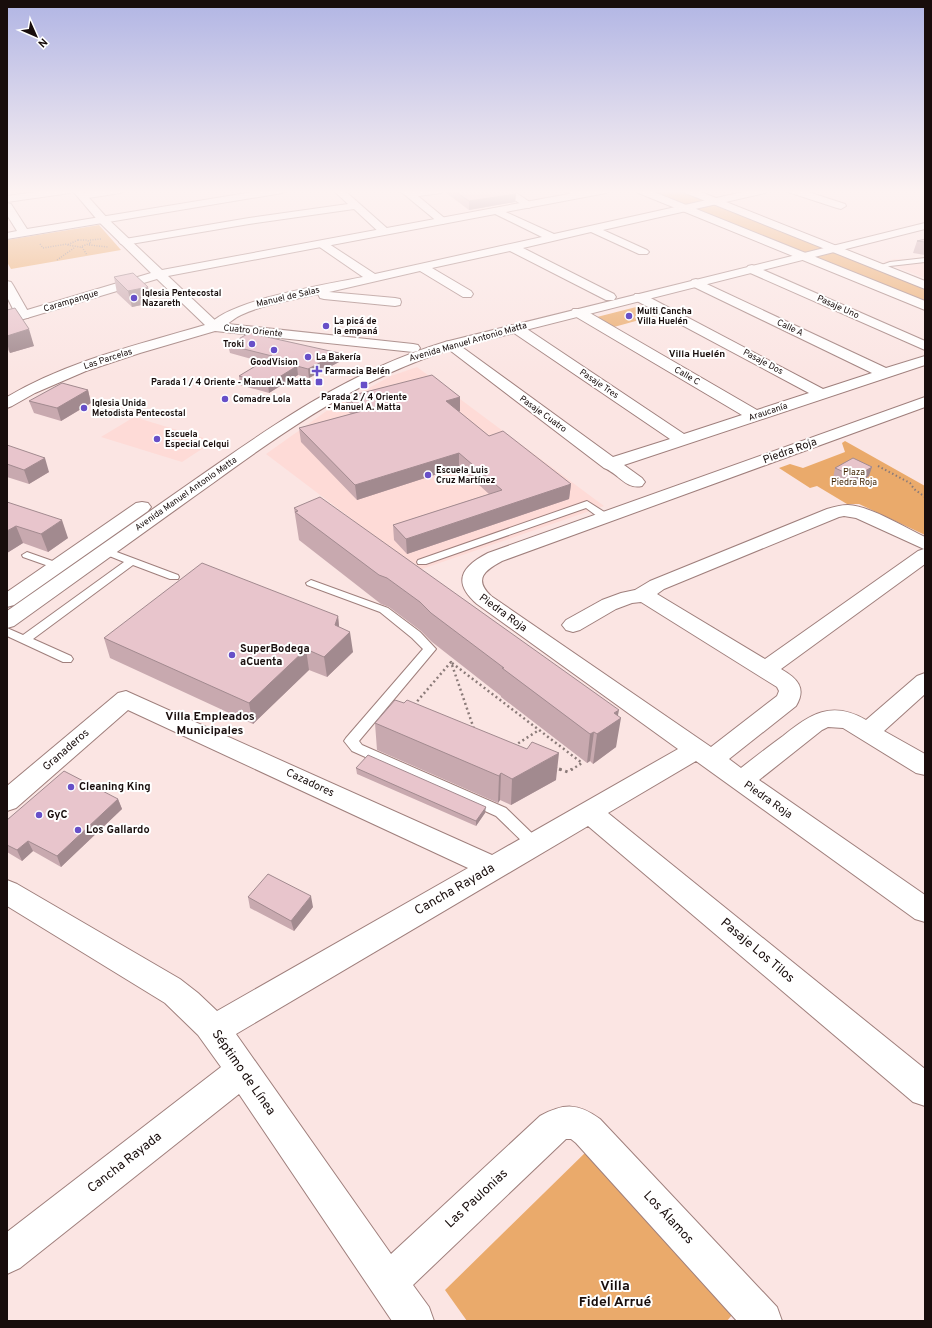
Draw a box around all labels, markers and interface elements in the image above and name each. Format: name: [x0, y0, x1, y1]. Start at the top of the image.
north arrow: [16, 16, 56, 56]
text: N: [35, 35, 50, 50]
street label: Manuel de Salas: [255, 284, 321, 310]
street label: Carampangue: [42, 287, 100, 315]
place label: Iglesia Pentecostal Nazareth: [142, 288, 221, 309]
marker: Iglesia Pentecostal Nazareth: [129, 293, 139, 303]
street label: Pasaje Uno: [815, 293, 861, 321]
place label: Multi Cancha Villa Huelén: [637, 306, 692, 327]
marker: Multi Cancha Villa Huelén: [624, 311, 634, 321]
place label: La picá de la empaná: [334, 316, 378, 337]
street label: Calle A: [775, 317, 805, 339]
street label: Avenida Manuel Antonio Matta: [408, 320, 528, 364]
marker: La picá de la empaná: [321, 321, 331, 331]
street label: Cuatro Oriente: [223, 322, 283, 340]
place label: Troki: [223, 339, 244, 350]
marker: Troki: [247, 339, 257, 349]
marker: GoodVision: [269, 345, 279, 355]
street label: Las Parcelas: [82, 346, 134, 372]
street label: Pasaje Dos: [741, 347, 785, 377]
district label: Villa Huelén: [669, 348, 725, 361]
marker: La Bakería: [303, 352, 313, 362]
place label: La Bakería: [316, 352, 361, 363]
place label: GoodVision: [250, 357, 298, 368]
street label: Calle C: [672, 364, 702, 388]
marker: Farmacia Belén: [312, 366, 322, 376]
place label: Farmacia Belén: [325, 366, 390, 377]
street label: Pasaje Tres: [577, 367, 621, 401]
place label: Parada 1 / 4 Oriente - Manuel A. Matta: [151, 377, 311, 388]
marker: Parada 1 / 4 Oriente - Manuel A. Matta: [314, 377, 324, 387]
marker: Parada 2 / 4 Oriente - Manuel A. Matta: [359, 380, 369, 390]
place label: Parada 2 / 4 Oriente - Manuel A. Matta: [321, 392, 407, 413]
street label: Pasaje Cuatro: [517, 393, 569, 435]
marker: Comadre Lola: [220, 394, 230, 404]
place label: Comadre Lola: [233, 394, 290, 405]
place label: Iglesia Unida Metodista Pentecostal: [92, 398, 186, 419]
street label: Araucanía: [747, 400, 789, 423]
marker: Iglesia Unida Metodista Pentecostal: [79, 403, 89, 413]
place label: Escuela Especial Celqui: [165, 429, 229, 450]
marker: Escuela Especial Celqui: [152, 434, 162, 444]
street label: Piedra Roja: [761, 435, 819, 467]
street label: Avenida Manuel Antonio Matta: [133, 454, 239, 533]
place label: Escuela Luis Cruz Martínez: [436, 465, 496, 486]
park label: Plaza Piedra Roja: [831, 467, 877, 488]
marker: Escuela Luis Cruz Martínez: [423, 470, 433, 480]
street label: Piedra Roja: [476, 591, 530, 635]
place label: SuperBodega aCuenta: [240, 642, 310, 669]
marker: SuperBodega aCuenta: [227, 650, 237, 660]
district label: Villa Empleados Municipales: [165, 709, 255, 739]
street label: Granaderos: [40, 726, 92, 774]
street label: Cazadores: [284, 766, 336, 800]
street label: Piedra Roja: [741, 778, 795, 822]
place label: Cleaning King: [79, 780, 151, 794]
marker: Cleaning King: [66, 782, 76, 792]
place label: GyC: [47, 808, 67, 822]
marker: GyC: [34, 810, 44, 820]
place label: Los Gallardo: [86, 823, 150, 837]
marker: Los Gallardo: [73, 825, 83, 835]
street label: Cancha Rayada: [412, 861, 498, 919]
street label: Pasaje Los Tilos: [717, 915, 797, 987]
street label: Séptimo de Línea: [208, 1027, 278, 1119]
street label: Cancha Rayada: [85, 1129, 165, 1197]
street label: Las Paulonias: [442, 1166, 512, 1232]
street label: Los Álamos: [639, 1187, 698, 1248]
district label: Villa Fidel Arrué: [579, 1278, 651, 1311]

